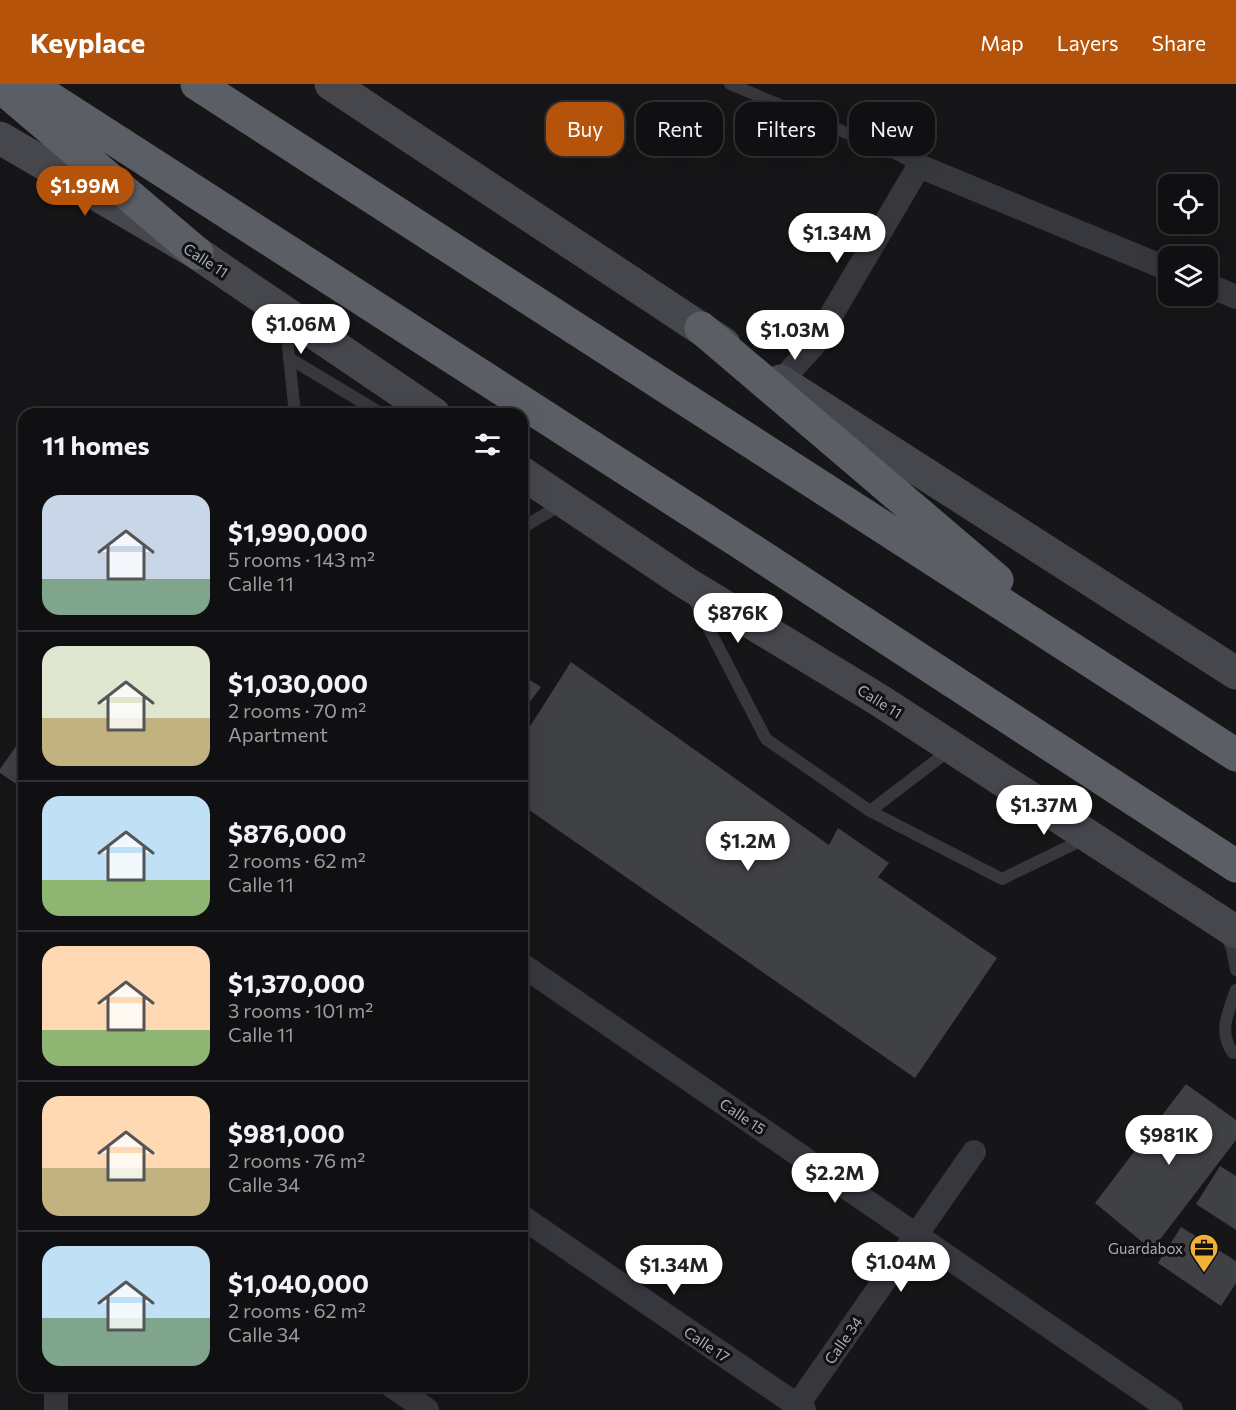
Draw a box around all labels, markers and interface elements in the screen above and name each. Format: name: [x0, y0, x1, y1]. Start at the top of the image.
text: Keyplace: [30, 25, 145, 59]
text: Map: [980, 30, 1024, 55]
text: Layers: [1057, 30, 1119, 55]
text: Share: [1152, 30, 1206, 55]
chip: Buy: [546, 102, 624, 156]
chip: Rent: [636, 102, 723, 156]
chip: Filters: [735, 102, 837, 156]
chip: New: [849, 102, 935, 156]
pin: $1.99M: [36, 166, 134, 217]
text: $1.99M: [50, 173, 120, 197]
map controls: [1158, 174, 1218, 306]
button: locate: [1158, 174, 1218, 234]
pin: $1.34M: [788, 213, 886, 264]
text: $1.34M: [802, 220, 872, 244]
street label: Calle 11: [180, 239, 232, 281]
button: layers: [1158, 246, 1218, 306]
pin: $1.06M: [252, 304, 350, 355]
pin: $1.03M: [746, 310, 844, 361]
text: $1.06M: [266, 311, 336, 335]
text: $1.03M: [760, 317, 830, 341]
icon: filters: [471, 428, 504, 461]
text: 11 homes: [42, 429, 150, 460]
text: $1,990,000: [228, 516, 368, 547]
icon: home: [90, 519, 162, 591]
text: 5 rooms · 143 m²: [228, 547, 375, 571]
text: Calle 11: [228, 571, 294, 595]
pin: $876K: [696, 593, 780, 644]
text: $876K: [708, 600, 768, 624]
text: $1,030,000: [228, 667, 368, 698]
icon: home: [90, 670, 162, 742]
street label: Calle 11: [854, 680, 906, 722]
text: 2 rooms · 70 m²: [228, 698, 366, 722]
text: Apartment: [228, 722, 328, 746]
pin: $1.37M: [995, 785, 1093, 836]
text: $1.37M: [1010, 792, 1078, 816]
text: $876,000: [228, 817, 347, 848]
icon: home: [90, 820, 162, 892]
pin: $1.2M: [706, 821, 790, 872]
text: $1.2M: [720, 828, 776, 852]
text: 2 rooms · 62 m²: [228, 848, 366, 872]
text: Calle 11: [228, 872, 294, 896]
text: $1,370,000: [228, 967, 365, 998]
icon: home: [90, 970, 162, 1042]
text: 3 rooms · 101 m²: [228, 998, 373, 1022]
text: Calle 11: [228, 1022, 294, 1046]
street label: Calle 15: [717, 1094, 769, 1138]
pin: $981K: [1127, 1115, 1211, 1166]
text: $981,000: [228, 1117, 345, 1148]
icon: home: [90, 1120, 162, 1192]
text: $981K: [1139, 1122, 1199, 1146]
text: 2 rooms · 76 m²: [228, 1148, 365, 1172]
pin: $2.2M: [793, 1153, 877, 1204]
text: $2.2M: [806, 1160, 864, 1184]
text: Calle 34: [228, 1172, 300, 1196]
office icon: Guardabox: [1188, 1232, 1220, 1274]
place label: Guardabox: [1108, 1239, 1183, 1257]
pin: $1.04M: [852, 1242, 950, 1293]
pin: $1.34M: [625, 1245, 723, 1296]
text: $1.04M: [866, 1249, 936, 1273]
text: $1.34M: [639, 1252, 709, 1276]
text: $1,040,000: [228, 1267, 369, 1298]
icon: home: [90, 1270, 162, 1342]
text: 2 rooms · 62 m²: [228, 1298, 366, 1322]
street label: Calle 34: [820, 1313, 866, 1367]
text: Calle 34: [228, 1322, 300, 1346]
street label: Calle 17: [681, 1322, 733, 1366]

